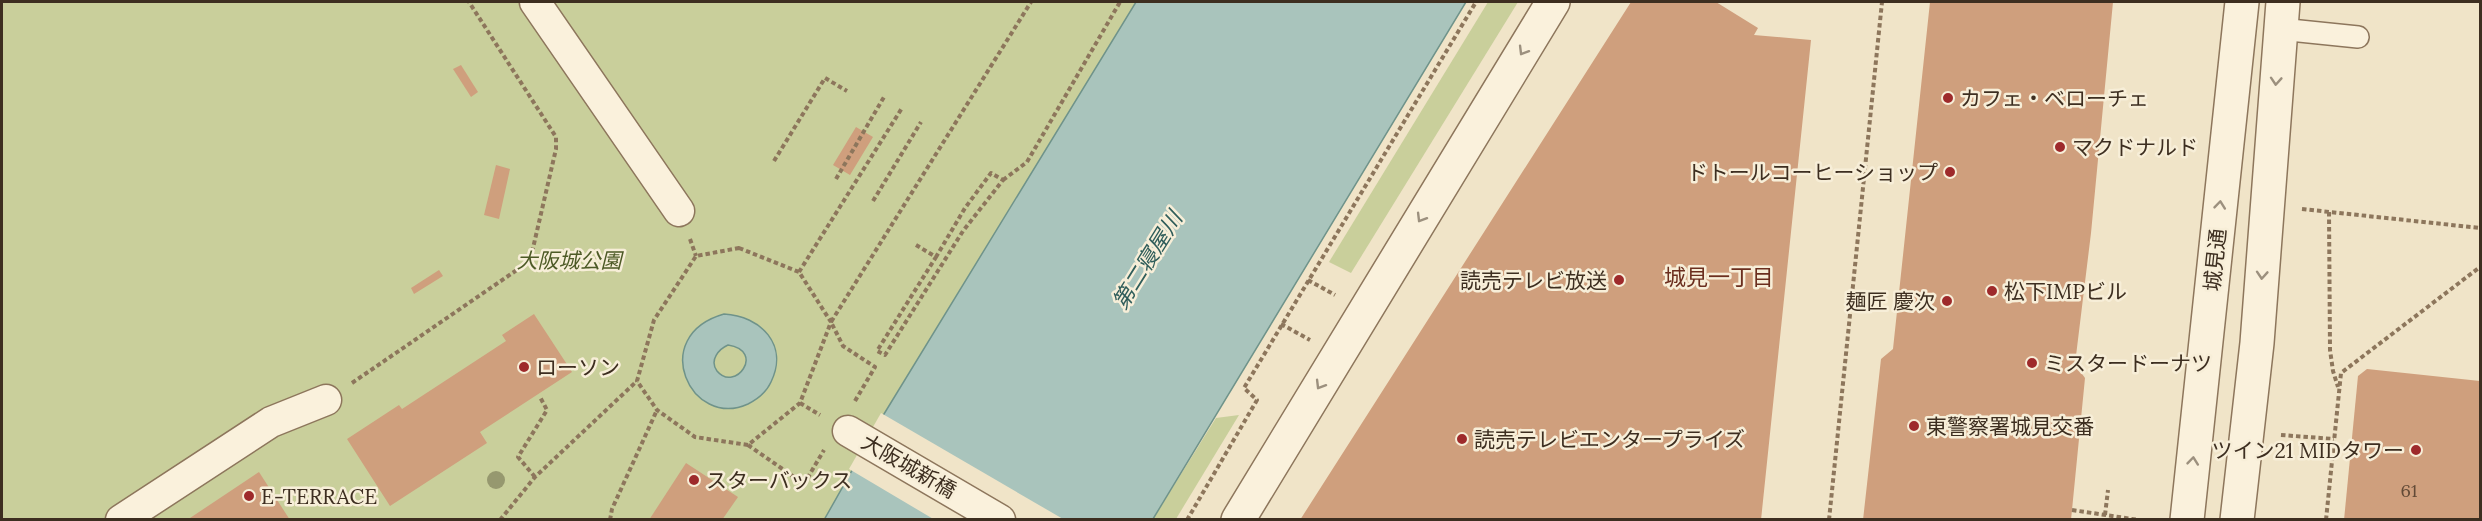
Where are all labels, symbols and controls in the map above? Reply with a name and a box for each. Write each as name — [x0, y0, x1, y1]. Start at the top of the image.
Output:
one-way arrow — [1518, 45, 1530, 55]
one-way arrow — [2270, 76, 2283, 85]
place label: カフェ・ベローチェ — [1960, 85, 2149, 112]
marker: カフェ・ベローチェ — [1941, 91, 1955, 105]
place label: マクドナルド — [2072, 134, 2198, 161]
marker: マクドナルド — [2053, 140, 2067, 154]
place label: ドトールコーヒーショップ — [1687, 159, 1938, 186]
marker: ドトールコーヒーショップ — [1943, 165, 1957, 179]
one-way arrow — [2214, 200, 2226, 209]
water label: 第二寝屋川 — [1106, 204, 1189, 314]
one-way arrow — [1417, 212, 1429, 222]
street label: 城見通 — [2198, 227, 2232, 293]
park label: 大阪城公園 — [517, 247, 624, 274]
district label: 城見一丁目 — [1664, 263, 1774, 291]
place label: 読売テレビ放送 — [1460, 267, 1607, 294]
one-way arrow — [2256, 271, 2269, 280]
marker: 読売テレビ放送 — [1612, 273, 1626, 287]
place label: 松下IMPビル — [2004, 278, 2127, 305]
marker: 松下IMPビル — [1985, 284, 1999, 298]
place label: 麺匠 慶次 — [1845, 288, 1935, 315]
marker: 麺匠 慶次 — [1940, 294, 1954, 308]
place label: ミスタードーナツ — [2044, 350, 2212, 377]
place label: ローソン — [536, 354, 620, 381]
marker: ミスタードーナツ — [2025, 356, 2039, 370]
marker: ローソン — [517, 360, 531, 374]
one-way arrow — [1315, 379, 1327, 389]
place label: 東警察署城見交番 — [1926, 413, 2094, 440]
marker: 東警察署城見交番 — [1907, 419, 1921, 433]
place label: 読売テレビエンタープライズ — [1474, 426, 1745, 453]
street label: 大阪城新橋 — [857, 428, 961, 504]
marker: 読売テレビエンタープライズ — [1455, 432, 1469, 446]
place label: ツイン21 MIDタワー — [2212, 437, 2404, 464]
marker: ツイン21 MIDタワー — [2409, 443, 2423, 457]
one-way arrow — [2186, 457, 2199, 466]
place label: スターバックス — [706, 467, 852, 494]
marker: スターバックス — [687, 473, 701, 487]
house number: 61 — [2401, 479, 2417, 502]
place label: E-TERRACE — [261, 483, 377, 510]
marker: E-TERRACE — [242, 489, 256, 503]

